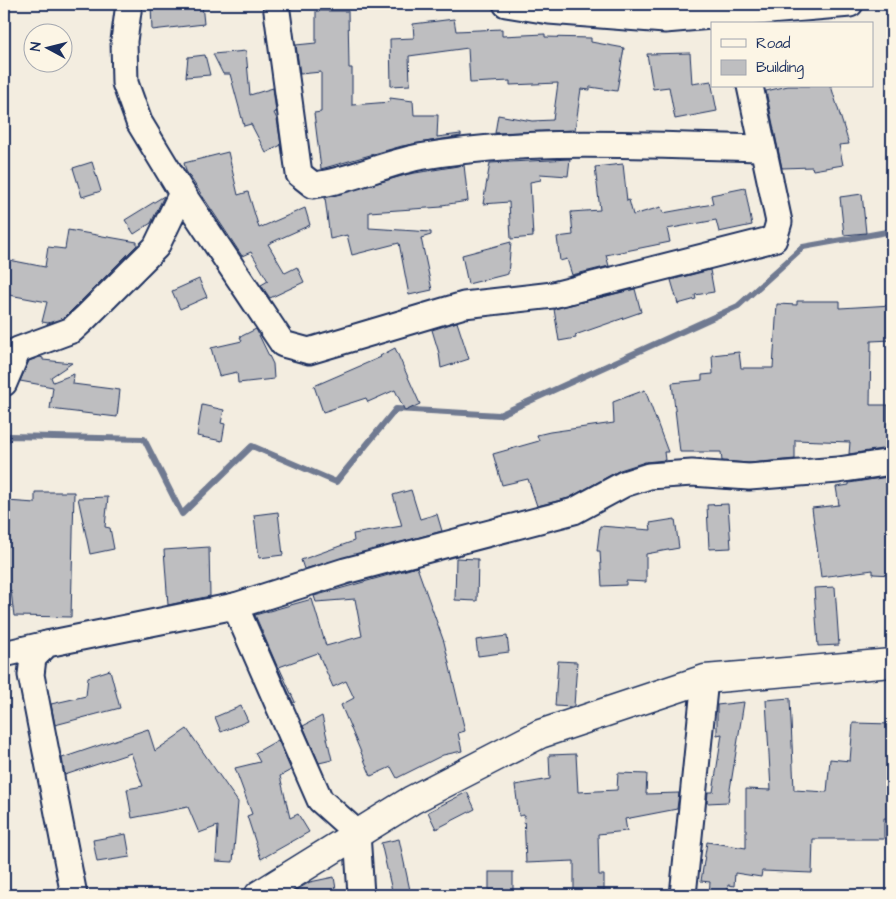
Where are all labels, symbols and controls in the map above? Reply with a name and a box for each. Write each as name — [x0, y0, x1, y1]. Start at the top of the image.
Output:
north arrow — [22, 22, 72, 72]
legend — [711, 22, 874, 88]
text: Road — [756, 33, 791, 54]
text: N — [26, 41, 47, 52]
text: Building — [756, 57, 804, 79]

